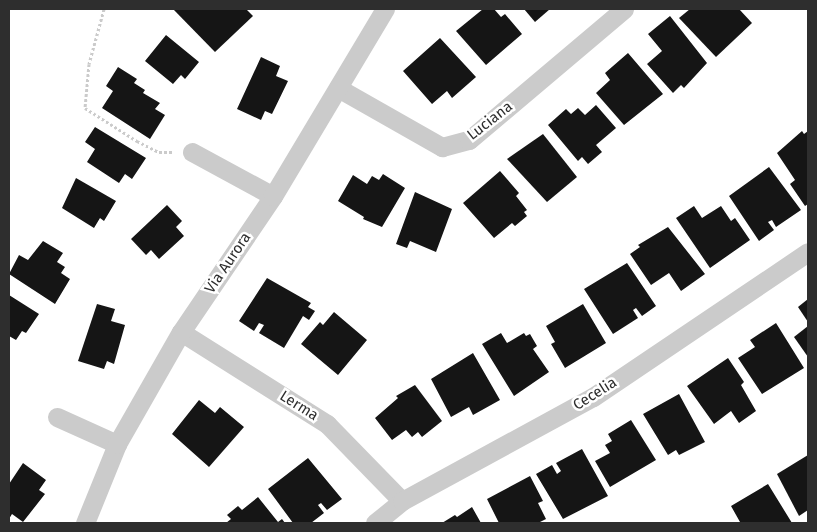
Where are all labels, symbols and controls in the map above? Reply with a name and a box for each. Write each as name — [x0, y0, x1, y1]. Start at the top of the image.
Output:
street label: Luciana — [464, 98, 516, 144]
street label: Via Aurora — [201, 229, 255, 297]
street label: Cecelia — [570, 374, 620, 414]
street label: Lerma — [276, 387, 322, 425]

